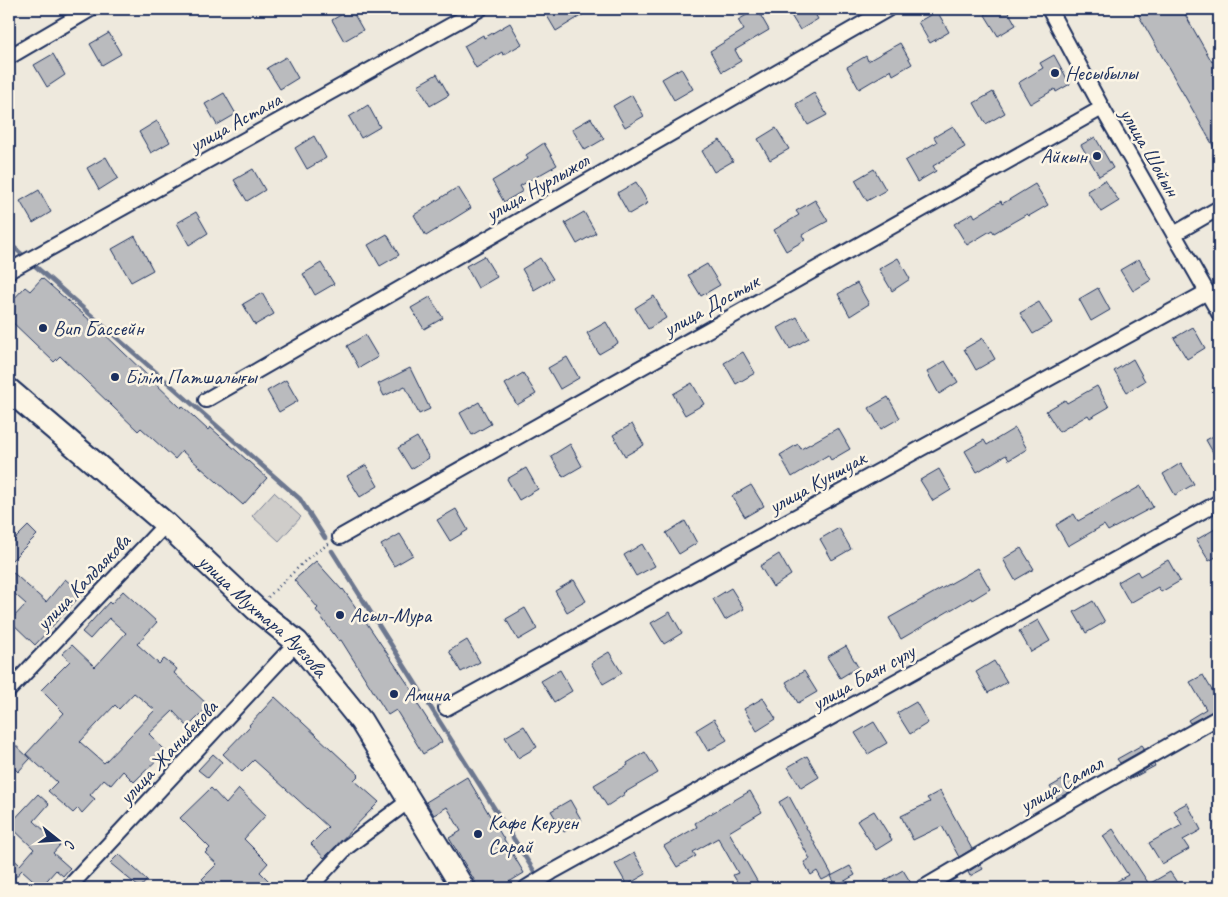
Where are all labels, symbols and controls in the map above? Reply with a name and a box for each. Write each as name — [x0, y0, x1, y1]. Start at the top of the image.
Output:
place label: Несыбылы — [1065, 60, 1140, 86]
marker: Несыбылы — [1049, 67, 1061, 79]
street label: улица Астана — [183, 85, 287, 159]
street label: улица Шойын — [1113, 101, 1186, 202]
place label: Айкын — [1040, 143, 1088, 169]
street label: улица Нурлыжол — [479, 146, 595, 228]
marker: Айкын — [1091, 150, 1103, 162]
street label: улица Достык — [657, 267, 765, 343]
place label: Вип Бассейн — [53, 315, 145, 341]
marker: Вип Бассейн — [37, 322, 49, 334]
place label: Білім Патшалығы — [125, 364, 258, 390]
marker: Білім Патшалығы — [109, 371, 121, 383]
street label: улица Куншуак — [762, 444, 872, 520]
street label: улица Калдаякова — [29, 527, 137, 637]
street label: улица Мухтара Ауезова — [191, 547, 334, 684]
place label: Асыл-Мура — [350, 602, 433, 628]
marker: Асыл-Мура — [334, 609, 346, 621]
street label: улица Баян сулу — [805, 637, 921, 717]
place label: Амина — [404, 681, 451, 707]
marker: Амина — [388, 688, 400, 700]
street label: улица Жанибекова — [112, 693, 224, 811]
street label: улица Самал — [1013, 749, 1108, 819]
place label: Кафе Керуен Сарай — [488, 809, 579, 859]
north arrow — [32, 814, 82, 864]
marker: Кафе Керуен Сарай — [472, 828, 484, 840]
text: С — [60, 838, 79, 851]

